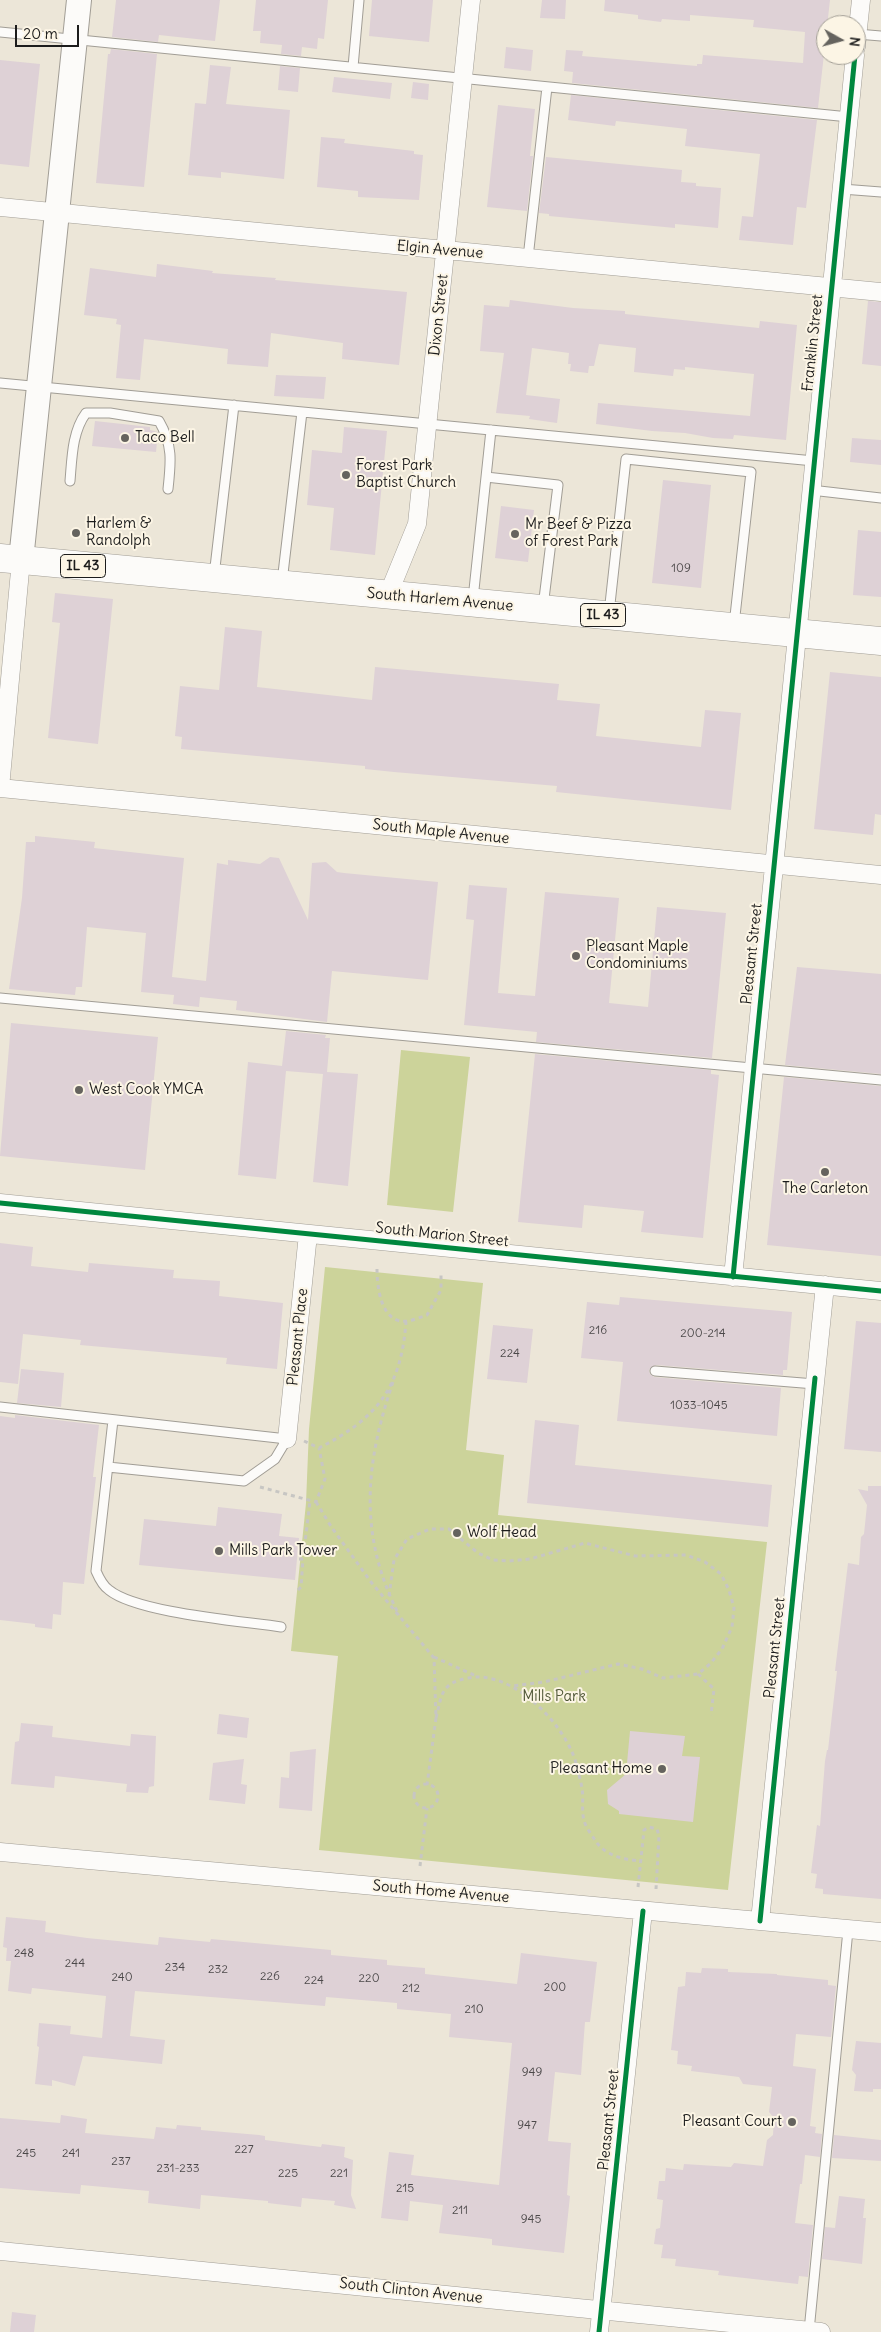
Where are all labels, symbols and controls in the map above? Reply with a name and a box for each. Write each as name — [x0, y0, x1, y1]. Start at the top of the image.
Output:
scale bar — [18, 15, 81, 47]
north arrow — [816, 15, 866, 65]
text: 20 m — [23, 24, 58, 43]
text: N — [845, 36, 864, 48]
street label: Elgin Avenue — [396, 237, 484, 263]
street label: Dixon Street — [426, 273, 452, 357]
street label: Franklin Street — [799, 293, 827, 393]
place label: Taco Bell — [135, 429, 194, 447]
marker: Taco Bell — [119, 432, 131, 444]
place label: Forest Park Baptist Church — [356, 457, 456, 492]
marker: Forest Park Baptist Church — [340, 469, 352, 481]
place label: Harlem & Randolph — [86, 515, 151, 550]
place label: Mr Beef & Pizza of Forest Park — [525, 516, 632, 551]
marker: Harlem & Randolph — [70, 527, 82, 539]
marker: Mr Beef & Pizza of Forest Park — [509, 528, 521, 540]
road number: IL 43 — [61, 554, 106, 578]
house number: 109 — [671, 562, 691, 576]
street label: South Harlem Avenue — [366, 585, 514, 615]
road number: IL 43 — [580, 604, 626, 626]
street label: South Maple Avenue — [372, 816, 510, 848]
street label: Pleasant Street — [738, 903, 766, 1005]
place label: Pleasant Maple Condominiums — [586, 938, 688, 973]
marker: Pleasant Maple Condominiums — [570, 950, 582, 962]
place label: West Cook YMCA — [89, 1081, 203, 1099]
marker: West Cook YMCA — [73, 1084, 85, 1096]
marker: The Carleton — [819, 1166, 831, 1178]
place label: The Carleton — [782, 1180, 868, 1198]
street label: South Marion Street — [375, 1219, 509, 1251]
street label: Pleasant Place — [284, 1287, 312, 1387]
house number: 216 — [589, 1324, 607, 1338]
house number: 200-214 — [680, 1327, 726, 1341]
house number: 224 — [500, 1347, 520, 1361]
house number: 1033-1045 — [670, 1399, 728, 1413]
place label: Wolf Head — [467, 1524, 536, 1542]
marker: Wolf Head — [451, 1527, 463, 1539]
place label: Mills Park Tower — [229, 1542, 337, 1560]
marker: Mills Park Tower — [213, 1545, 225, 1557]
street label: Pleasant Street — [761, 1597, 789, 1699]
park label: Mills Park — [522, 1688, 586, 1706]
place label: Pleasant Home — [550, 1760, 652, 1778]
marker: Pleasant Home — [656, 1763, 668, 1775]
street label: South Home Avenue — [372, 1877, 510, 1907]
house number: 248 — [14, 1947, 34, 1961]
house number: 244 — [65, 1957, 85, 1971]
house number: 234 — [165, 1961, 185, 1975]
house number: 232 — [208, 1963, 228, 1977]
house number: 226 — [260, 1970, 280, 1984]
house number: 240 — [111, 1971, 133, 1985]
house number: 220 — [358, 1972, 380, 1986]
house number: 224 — [304, 1974, 324, 1988]
house number: 200 — [544, 1981, 566, 1995]
house number: 212 — [402, 1982, 420, 1996]
house number: 210 — [464, 2003, 484, 2017]
house number: 949 — [522, 2066, 542, 2080]
street label: Pleasant Street — [595, 2069, 623, 2171]
place label: Pleasant Court — [682, 2113, 782, 2131]
marker: Pleasant Court — [786, 2116, 798, 2128]
house number: 947 — [517, 2119, 537, 2133]
house number: 227 — [234, 2143, 254, 2157]
house number: 245 — [16, 2147, 36, 2161]
house number: 241 — [62, 2147, 80, 2161]
house number: 237 — [111, 2155, 131, 2169]
house number: 231-233 — [156, 2162, 200, 2176]
house number: 225 — [278, 2167, 298, 2181]
house number: 221 — [330, 2167, 348, 2181]
house number: 215 — [396, 2182, 414, 2196]
house number: 211 — [452, 2204, 468, 2218]
house number: 945 — [521, 2213, 541, 2227]
street label: South Clinton Avenue — [338, 2275, 484, 2307]

